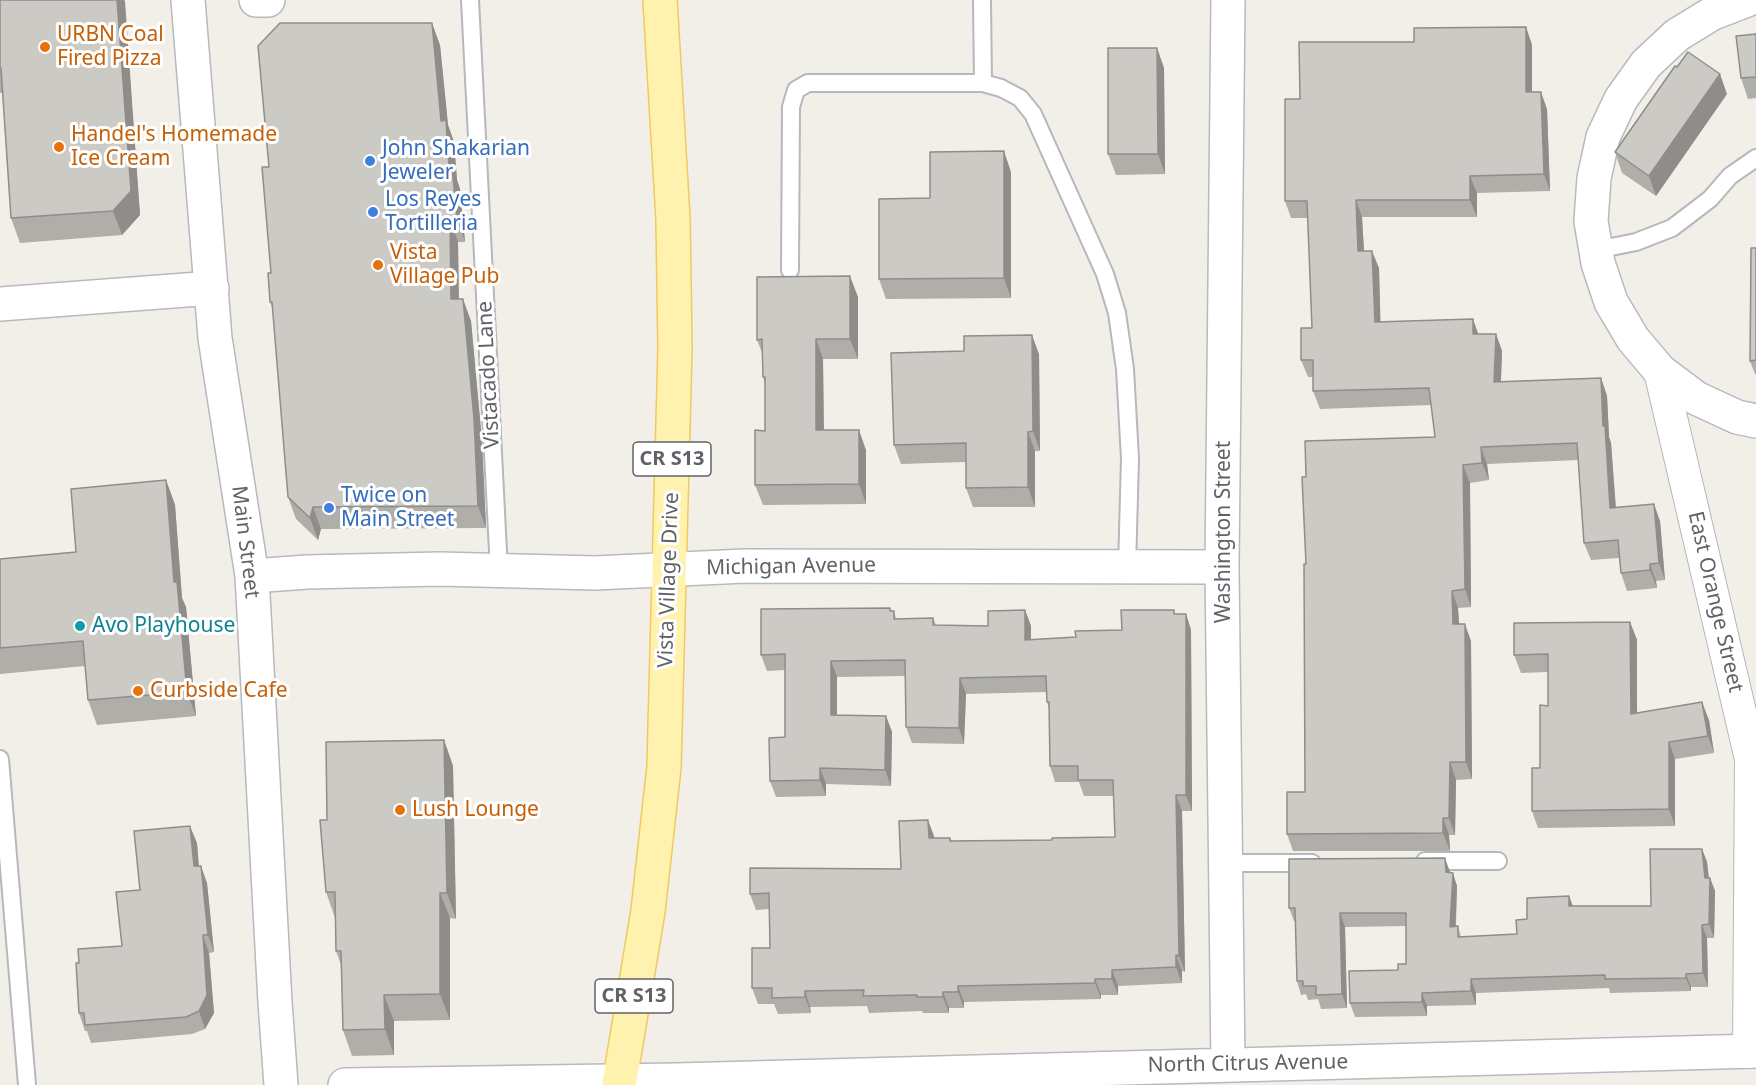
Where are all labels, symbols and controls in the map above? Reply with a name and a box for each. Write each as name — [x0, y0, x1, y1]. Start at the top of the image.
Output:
place label: URBN Coal Fired Pizza — [57, 22, 164, 72]
marker: URBN Coal Fired Pizza — [38, 40, 52, 54]
place label: Handel's Homemade Ice Cream — [71, 122, 277, 172]
place label: John Shakarian Jeweler — [382, 136, 530, 186]
marker: Handel's Homemade Ice Cream — [52, 140, 66, 154]
marker: John Shakarian Jeweler — [363, 154, 377, 168]
place label: Los Reyes Tortilleria — [385, 187, 481, 237]
marker: Los Reyes Tortilleria — [366, 205, 380, 219]
place label: Vista Village Pub — [390, 240, 499, 290]
marker: Vista Village Pub — [371, 258, 385, 272]
street label: Vistacado Lane — [473, 300, 505, 450]
street label: Washington Street — [1211, 441, 1237, 623]
road number: CR S13 — [633, 442, 711, 476]
place label: Twice on Main Street — [341, 483, 454, 533]
street label: Main Street — [226, 484, 264, 600]
street label: Vista Village Drive — [653, 492, 685, 668]
marker: Twice on Main Street — [322, 501, 336, 515]
street label: East Orange Street — [1682, 509, 1748, 695]
street label: Michigan Avenue — [706, 553, 876, 581]
place label: Avo Playhouse — [92, 613, 235, 639]
marker: Avo Playhouse — [73, 619, 87, 633]
place label: Curbside Cafe — [150, 678, 288, 704]
marker: Curbside Cafe — [131, 684, 145, 698]
place label: Lush Lounge — [412, 797, 539, 823]
marker: Lush Lounge — [393, 803, 407, 817]
road number: CR S13 — [595, 979, 673, 1013]
street label: North Citrus Avenue — [1148, 1050, 1348, 1078]

